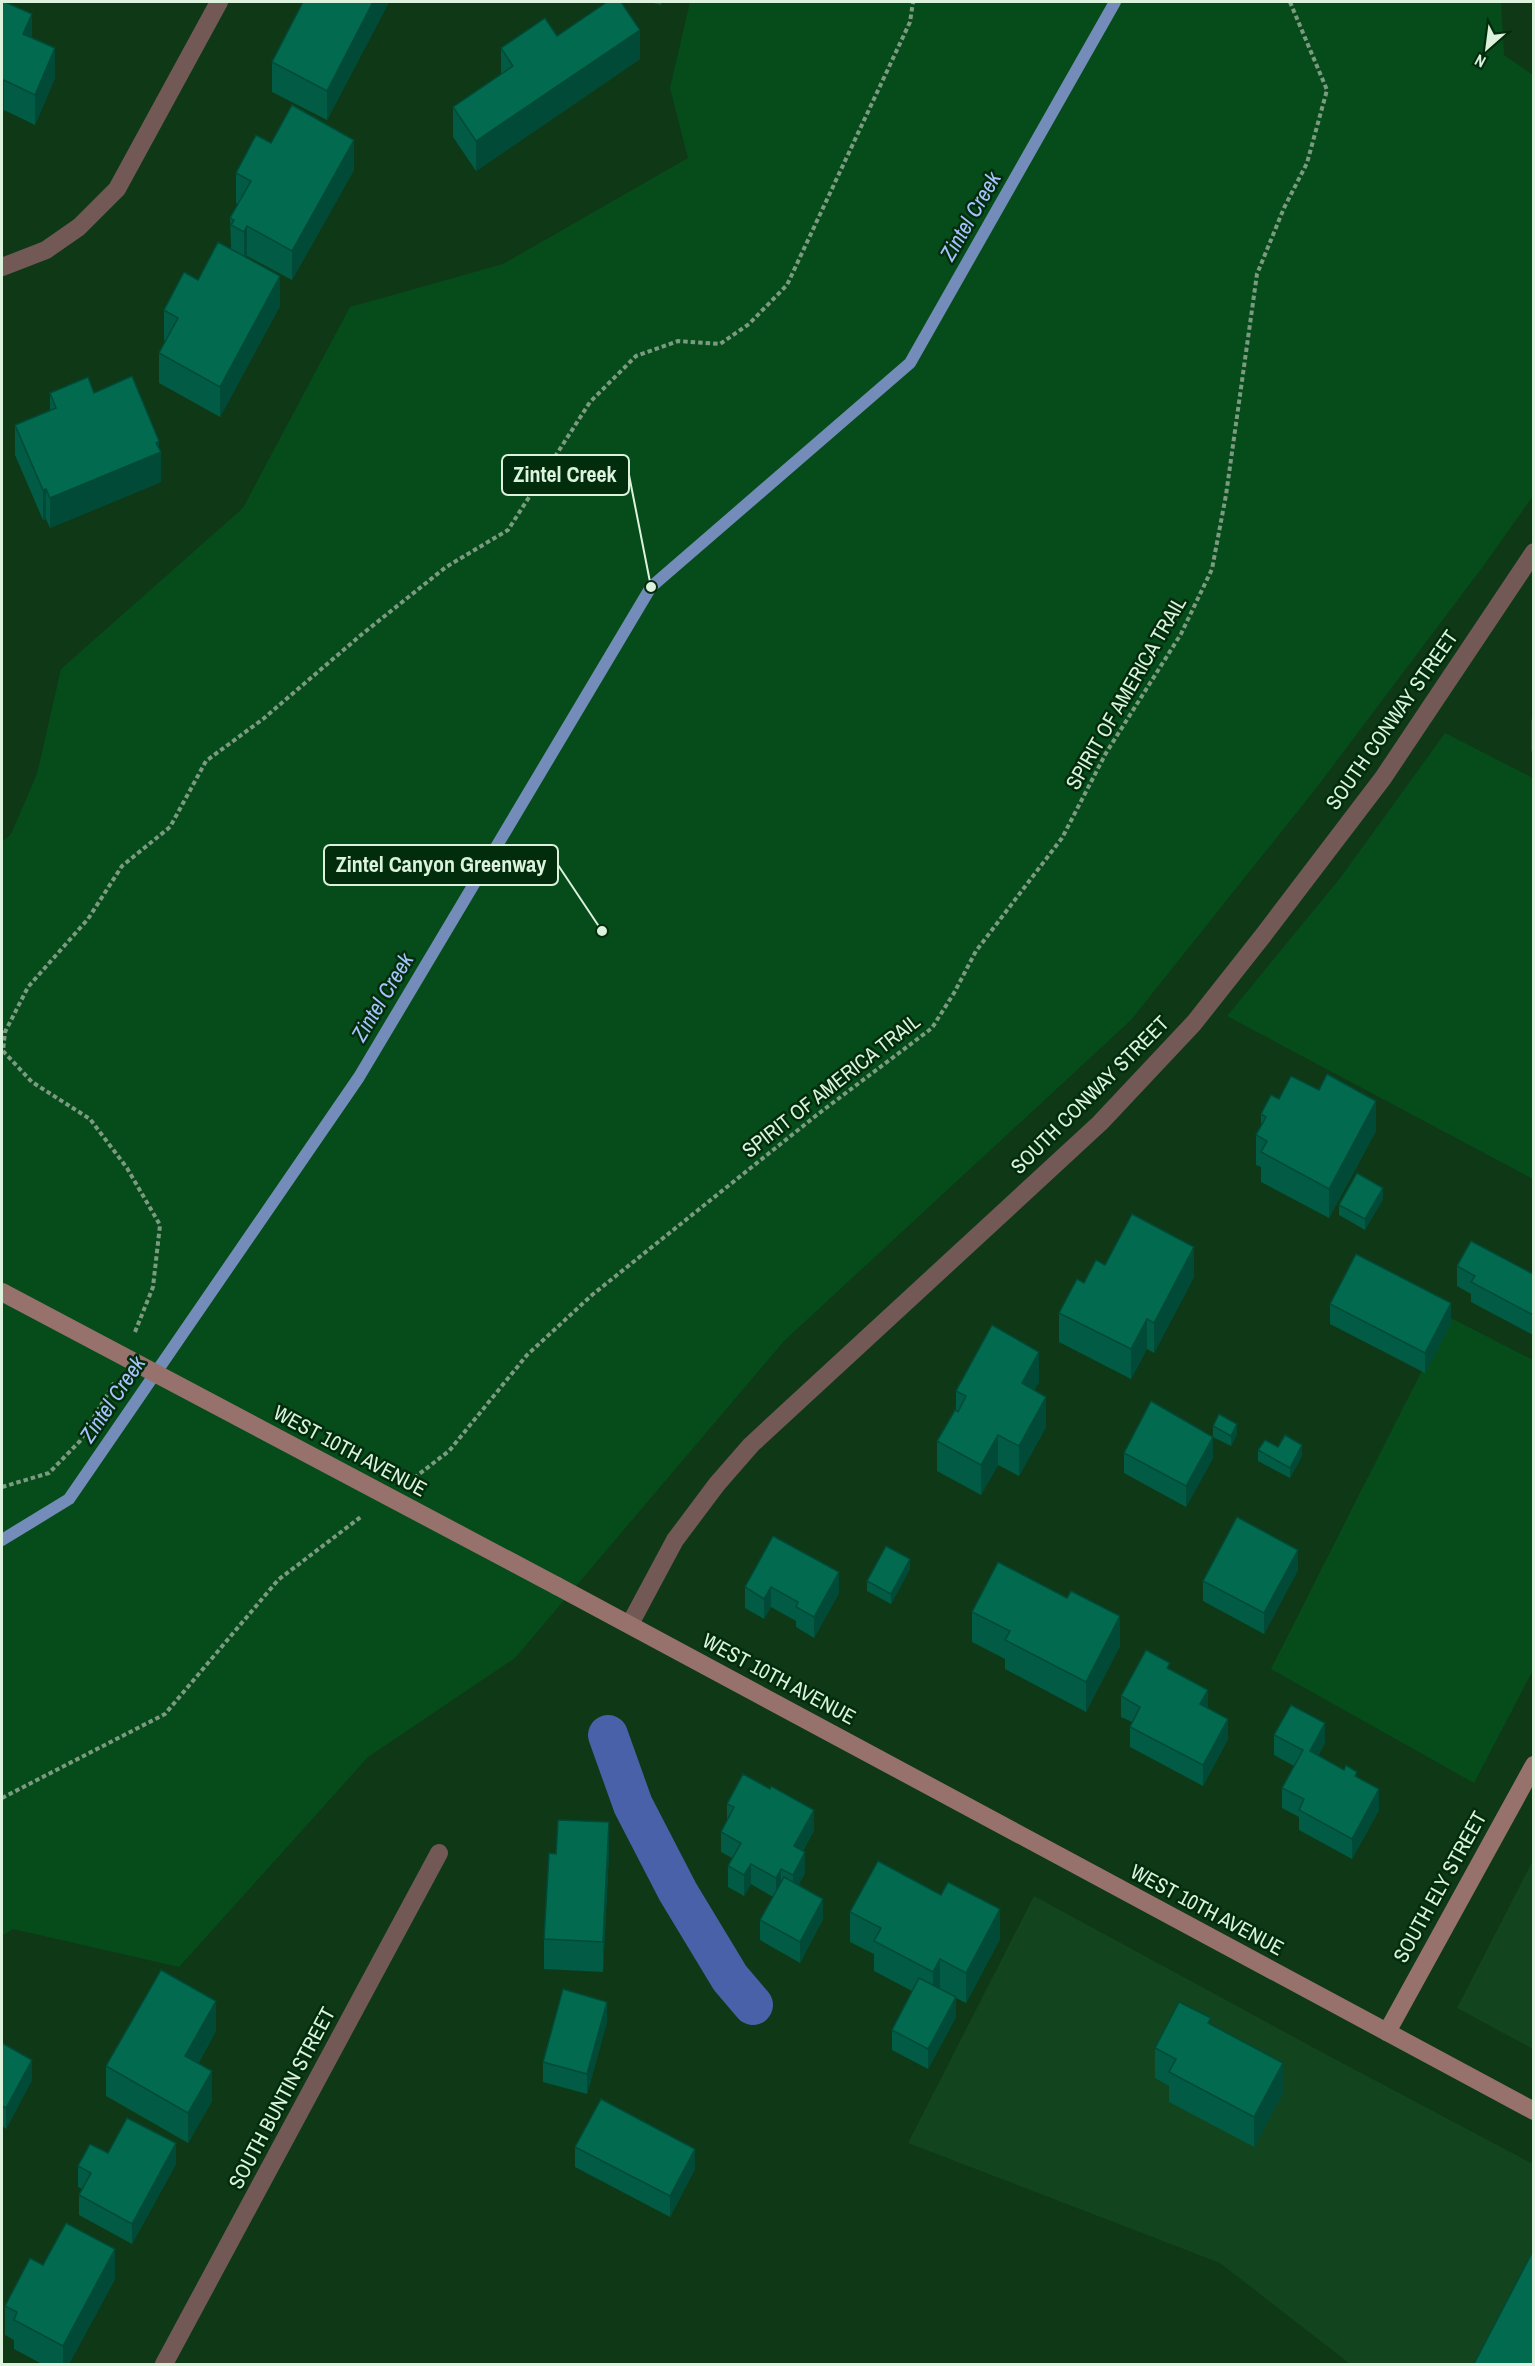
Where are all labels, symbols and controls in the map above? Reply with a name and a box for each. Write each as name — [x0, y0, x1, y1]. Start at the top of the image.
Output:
north arrow — [1457, 18, 1517, 78]
text: N — [1471, 49, 1489, 73]
water label: Zintel Creek — [932, 165, 1008, 267]
callout: Zintel Creek — [502, 455, 629, 495]
text: Zintel Creek — [513, 459, 618, 489]
street label: SPIRIT OF AMERICA TRAIL — [1058, 590, 1193, 795]
street label: SOUTH CONWAY STREET — [1319, 624, 1465, 815]
callout: Zintel Canyon Greenway — [324, 845, 558, 885]
text: Zintel Canyon Greenway — [336, 849, 546, 879]
water label: Zintel Creek — [343, 946, 421, 1048]
street label: SPIRIT OF AMERICA TRAIL — [736, 1007, 926, 1164]
street label: SOUTH CONWAY STREET — [1004, 1009, 1176, 1180]
water label: Zintel Creek — [72, 1349, 152, 1449]
street label: WEST 10TH AVENUE — [268, 1398, 432, 1503]
street label: WEST 10TH AVENUE — [697, 1626, 861, 1731]
street label: SOUTH ELY STREET — [1386, 1806, 1493, 1968]
street label: WEST 10TH AVENUE — [1125, 1857, 1289, 1962]
street label: SOUTH BUNTIN STREET — [221, 2001, 342, 2194]

